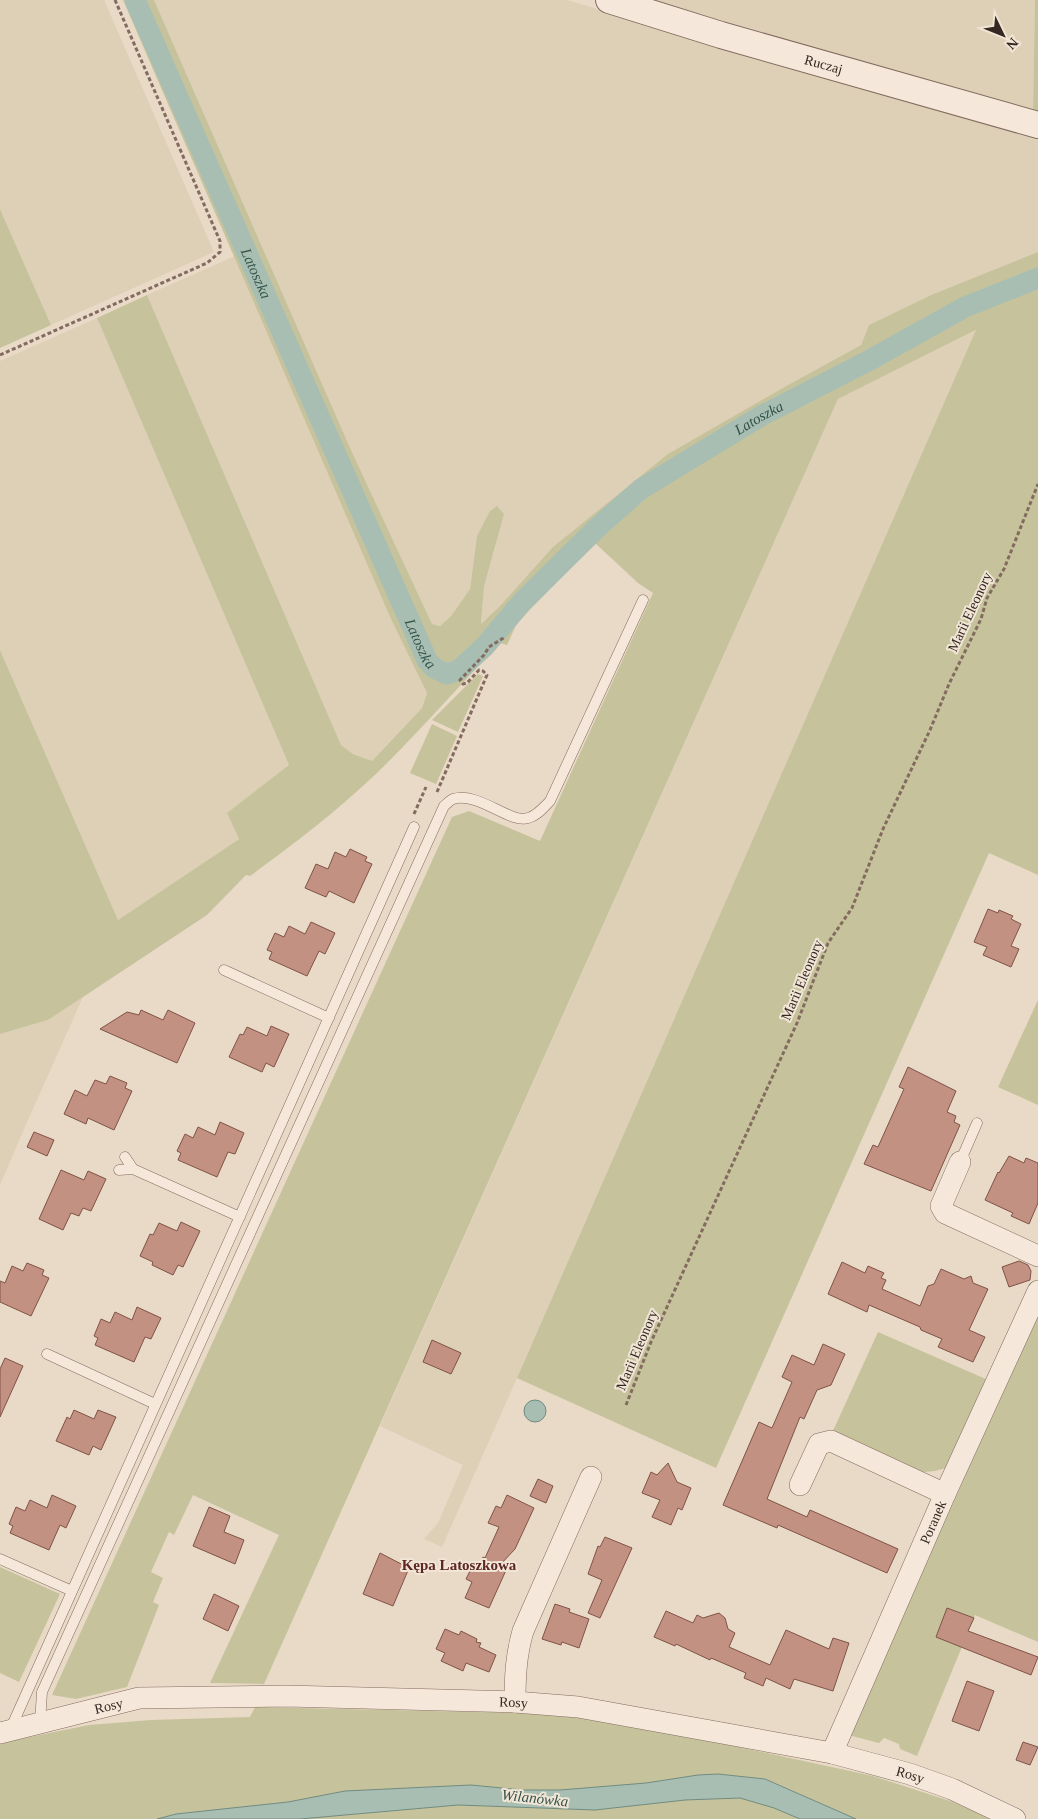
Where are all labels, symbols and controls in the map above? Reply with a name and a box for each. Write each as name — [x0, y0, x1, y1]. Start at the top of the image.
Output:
north arrow — [978, 10, 1028, 60]
text: N — [1003, 35, 1021, 52]
street label: Ruczaj — [803, 52, 844, 77]
water label: Latoszka — [237, 245, 274, 301]
water label: Latoszka — [731, 398, 786, 439]
street label: Marii Eleonory — [945, 570, 995, 654]
water label: Latoszka — [401, 615, 439, 672]
street label: Marii Eleonory — [778, 938, 826, 1022]
street label: Marii Eleonory — [613, 1308, 661, 1392]
street label: Poranek — [917, 1498, 949, 1546]
district label: Kępa Latoszkowa — [402, 1557, 517, 1573]
street label: Rosy — [499, 1694, 529, 1711]
street label: Rosy — [93, 1695, 124, 1716]
street label: Rosy — [895, 1763, 927, 1786]
water label: Wilanówka — [501, 1787, 569, 1809]

